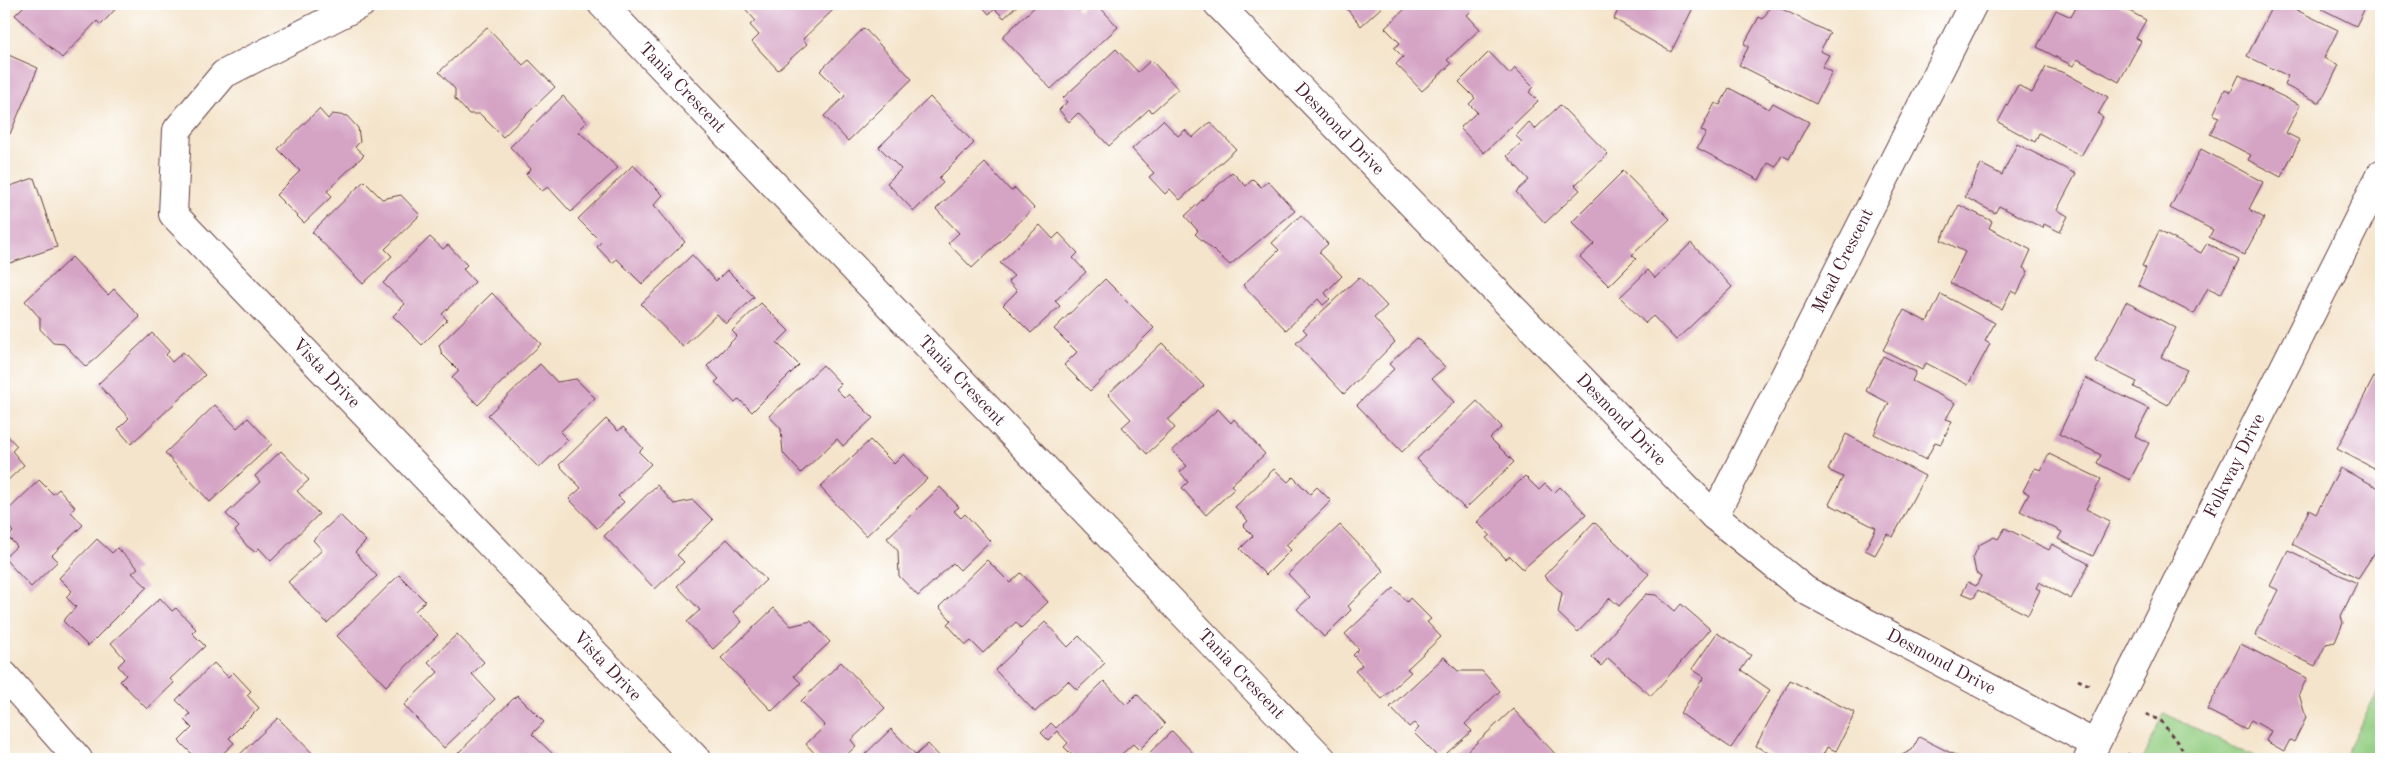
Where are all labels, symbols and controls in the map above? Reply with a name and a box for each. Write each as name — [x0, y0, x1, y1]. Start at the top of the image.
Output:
street label: Tania Crescent — [635, 39, 729, 137]
street label: Desmond Drive — [1291, 79, 1388, 179]
street label: Mead Crescent — [1809, 206, 1877, 316]
street label: Tania Crescent — [915, 332, 1008, 430]
street label: Vista Drive — [289, 335, 363, 412]
street label: Desmond Drive — [1572, 370, 1669, 470]
street label: Folkway Drive — [2201, 411, 2268, 521]
street label: Tania Crescent — [1194, 626, 1288, 723]
street label: Desmond Drive — [1883, 626, 1998, 698]
street label: Vista Drive — [570, 628, 645, 705]

